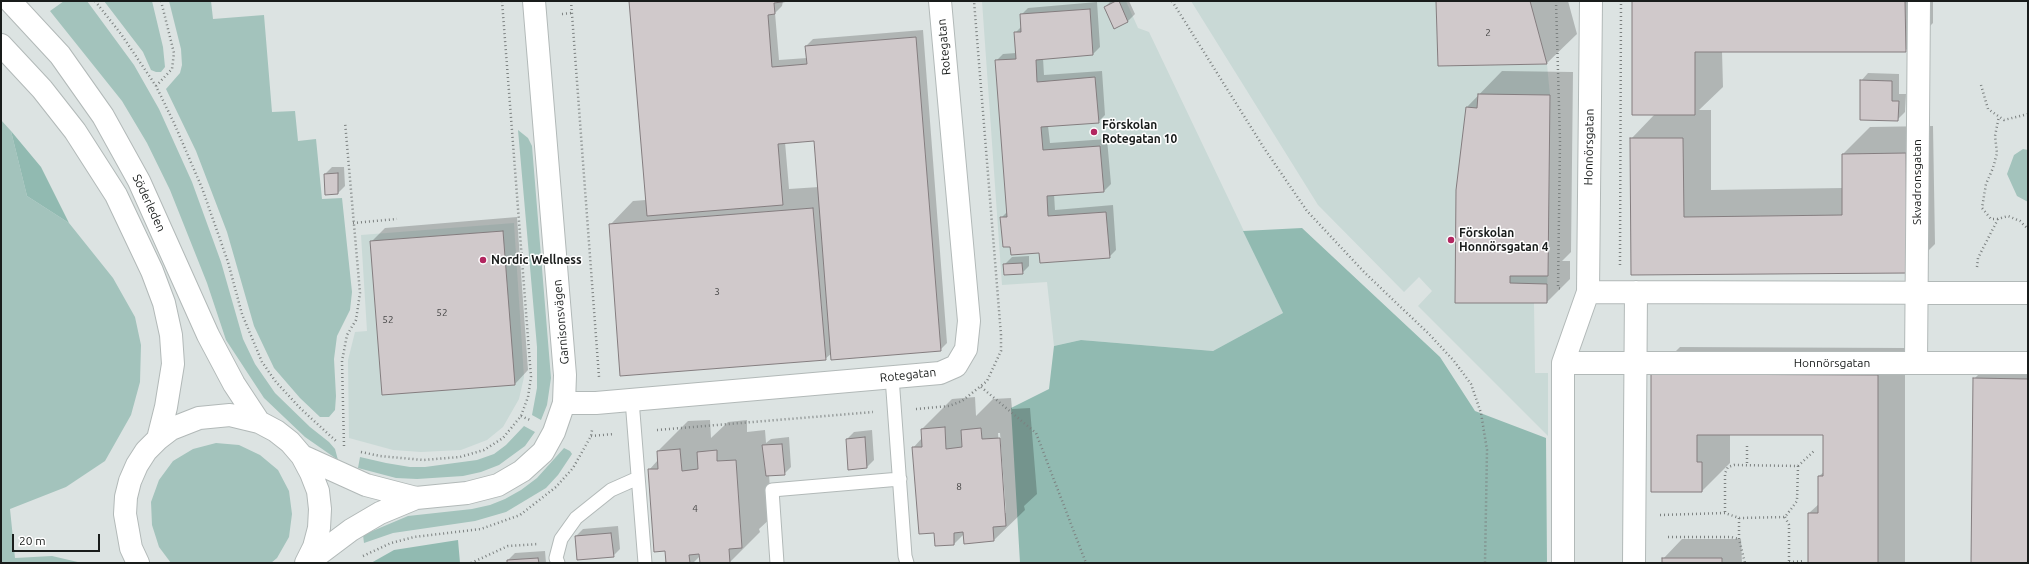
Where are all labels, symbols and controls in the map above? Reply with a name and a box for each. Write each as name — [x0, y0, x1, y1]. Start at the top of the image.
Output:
street label: Rotegatan — [934, 18, 954, 76]
house number: 2 — [1485, 27, 1491, 39]
street label: Honnörsgatan — [1581, 109, 1597, 185]
place label: Förskolan Rotegatan 10 — [1102, 118, 1177, 146]
marker: Förskolan Rotegatan 10 — [1089, 127, 1099, 137]
street label: Skvadronsgatan — [1910, 139, 1924, 225]
street label: Söderleden — [129, 172, 169, 234]
place label: Förskolan Honnörsgatan 4 — [1459, 226, 1549, 254]
marker: Förskolan Honnörsgatan 4 — [1446, 235, 1456, 245]
place label: Nordic Wellness — [491, 253, 582, 267]
marker: Nordic Wellness — [478, 255, 488, 265]
street label: Garnisonsvägen — [550, 279, 572, 365]
house number: 3 — [714, 286, 720, 298]
house number: 52 — [436, 307, 448, 319]
house number: 52 — [382, 314, 394, 326]
street label: Honnörsgatan — [1794, 356, 1870, 370]
street label: Rotegatan — [879, 365, 937, 385]
house number: 8 — [956, 481, 962, 493]
house number: 4 — [692, 503, 698, 515]
scale bar — [14, 526, 102, 552]
text: 20 m — [19, 534, 46, 547]

